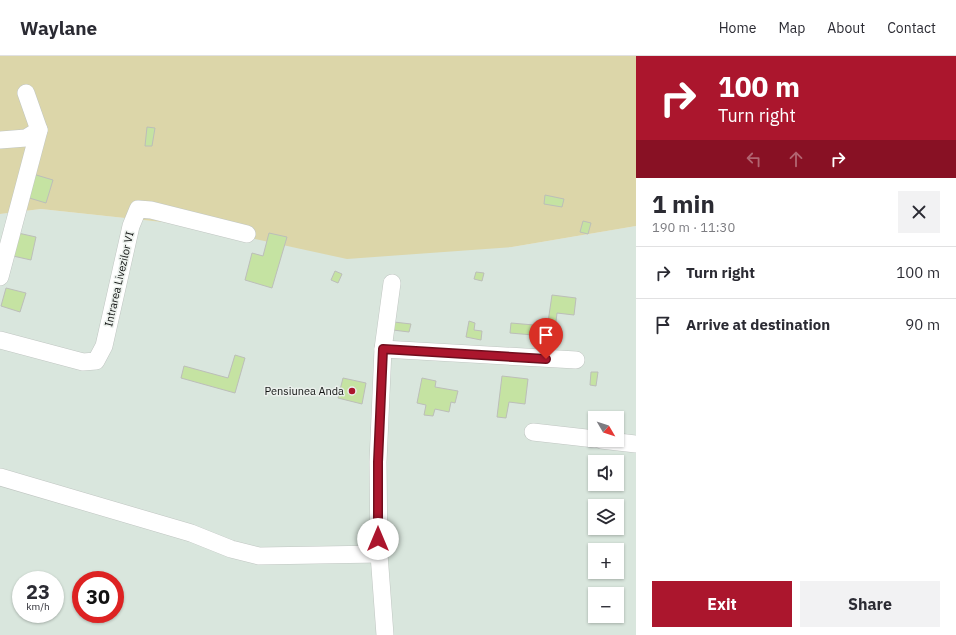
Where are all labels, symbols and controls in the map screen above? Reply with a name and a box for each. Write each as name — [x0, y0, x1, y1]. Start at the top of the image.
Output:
text: Waylane — [20, 16, 97, 40]
text: Home — [719, 19, 756, 37]
text: Map — [778, 19, 805, 37]
text: About — [827, 19, 865, 37]
text: Contact — [887, 19, 936, 37]
text: 100 m — [718, 68, 800, 105]
icon: right — [652, 72, 704, 124]
text: Turn right — [718, 104, 796, 127]
icon: left — [743, 148, 765, 170]
icon: ahead — [785, 148, 807, 170]
icon: right — [827, 148, 849, 170]
text: 1 min — [652, 188, 715, 220]
button: close — [898, 191, 940, 233]
text: 190 m · 11:30 — [652, 219, 735, 236]
street label: Intrarea Livezilor VI — [101, 230, 137, 328]
icon: right — [652, 262, 674, 284]
text: Turn right — [686, 263, 755, 282]
text: 100 m — [896, 263, 940, 282]
icon: arrive — [652, 314, 674, 336]
text: Arrive at destination — [686, 315, 830, 334]
text: 90 m — [905, 315, 940, 334]
pin — [529, 318, 563, 359]
icon: arrive — [535, 324, 557, 346]
place label: Pensiunea Anda — [265, 384, 344, 398]
marker: Pensiunea Anda — [347, 386, 357, 396]
north arrow — [588, 411, 624, 447]
map controls — [588, 411, 624, 623]
button: sound — [588, 455, 624, 491]
button: layers — [588, 499, 624, 535]
position arrow — [357, 518, 399, 560]
button: + — [588, 543, 624, 579]
speed limit sign: 30 — [72, 571, 124, 623]
text: 23 — [26, 578, 50, 605]
button: Exit — [652, 581, 792, 627]
button: Share — [800, 581, 940, 627]
button: − — [588, 587, 624, 623]
text: km/h — [26, 600, 50, 613]

